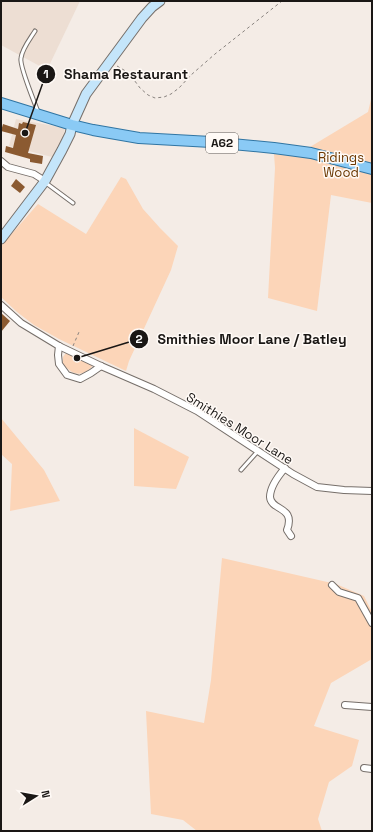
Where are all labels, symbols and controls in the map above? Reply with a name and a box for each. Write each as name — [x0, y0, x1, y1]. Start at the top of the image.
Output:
callout: Shama Restaurant — [36, 61, 196, 87]
text: Shama Restaurant — [64, 65, 188, 83]
text: 1 — [43, 66, 49, 82]
road number: A62 — [206, 133, 238, 153]
park label: Ridings Wood — [318, 149, 364, 181]
callout: Smithies Moor Lane / Batley — [129, 326, 354, 352]
text: Smithies Moor Lane / Batley — [157, 330, 347, 348]
text: 2 — [135, 331, 143, 347]
street label: Smithies Moor Lane — [183, 389, 296, 468]
north arrow — [16, 776, 56, 816]
text: N — [38, 789, 53, 799]

